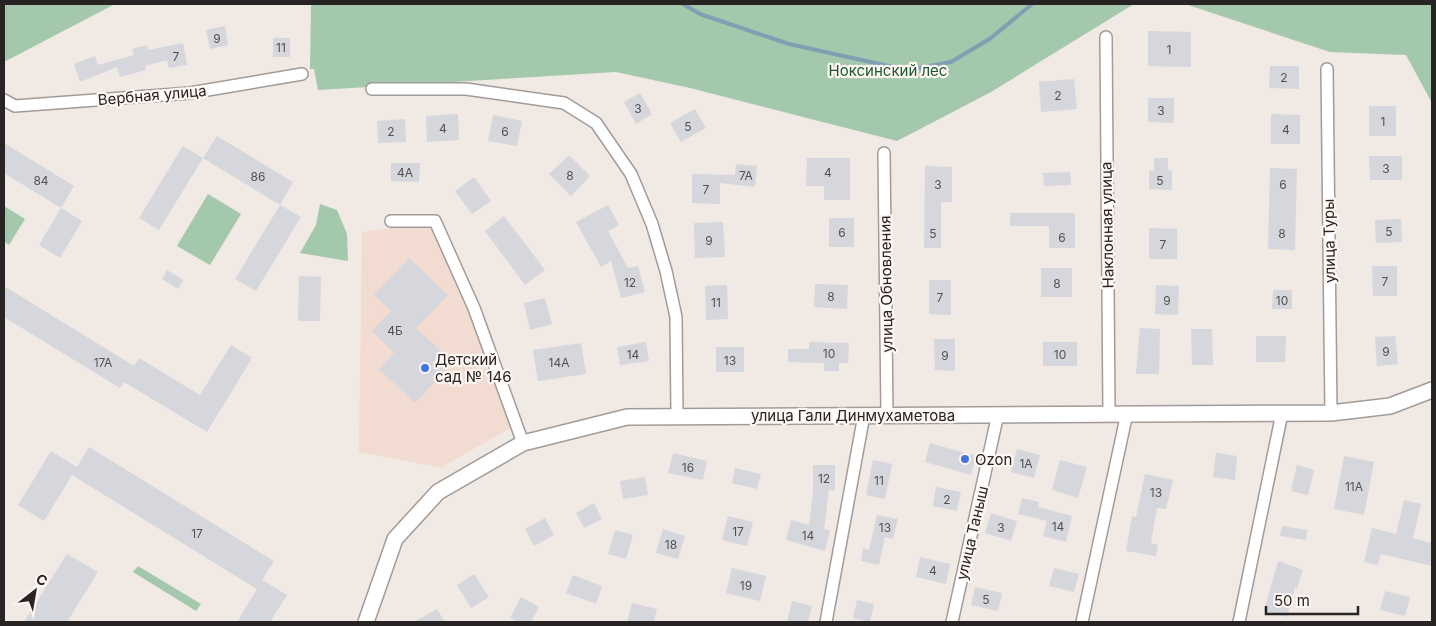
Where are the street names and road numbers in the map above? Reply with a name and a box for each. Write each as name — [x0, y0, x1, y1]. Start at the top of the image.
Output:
street label: Вербная улица — [97, 81, 207, 109]
street label: Наклонная улица — [1096, 162, 1118, 288]
street label: улица Туры — [1319, 199, 1339, 283]
street label: улица Обновления — [875, 215, 897, 353]
street label: улица Гали Динмухаметова — [751, 406, 955, 425]
street label: улица Таныш — [952, 484, 992, 582]

